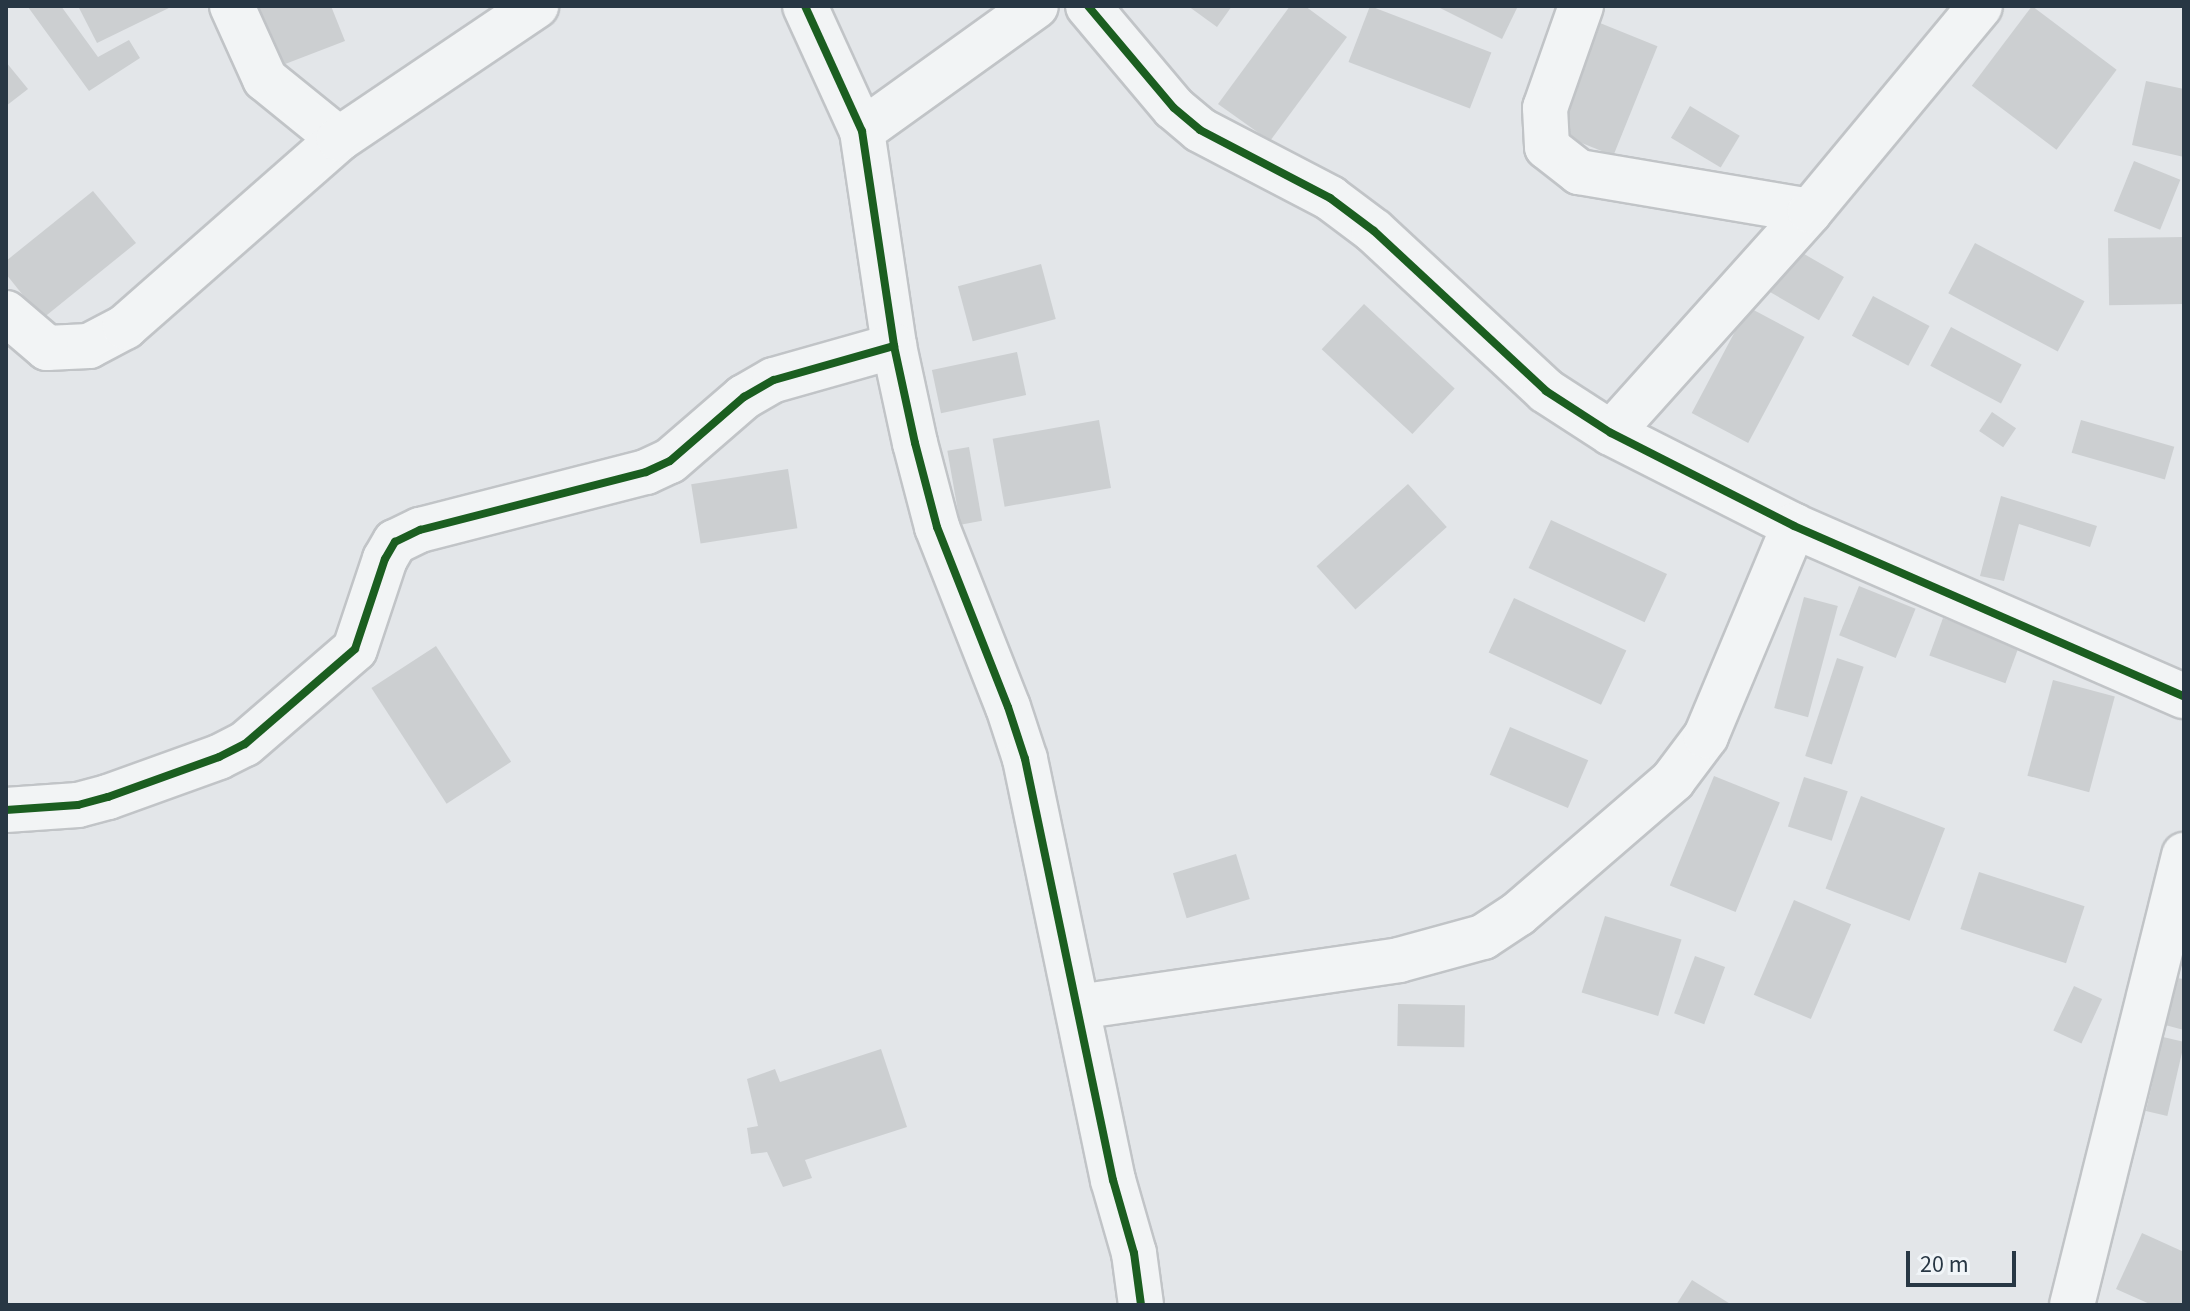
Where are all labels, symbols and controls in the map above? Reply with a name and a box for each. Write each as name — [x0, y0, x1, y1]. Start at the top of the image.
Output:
scale bar — [1910, 1235, 2020, 1285]
text: 20 m — [1920, 1247, 1969, 1282]

